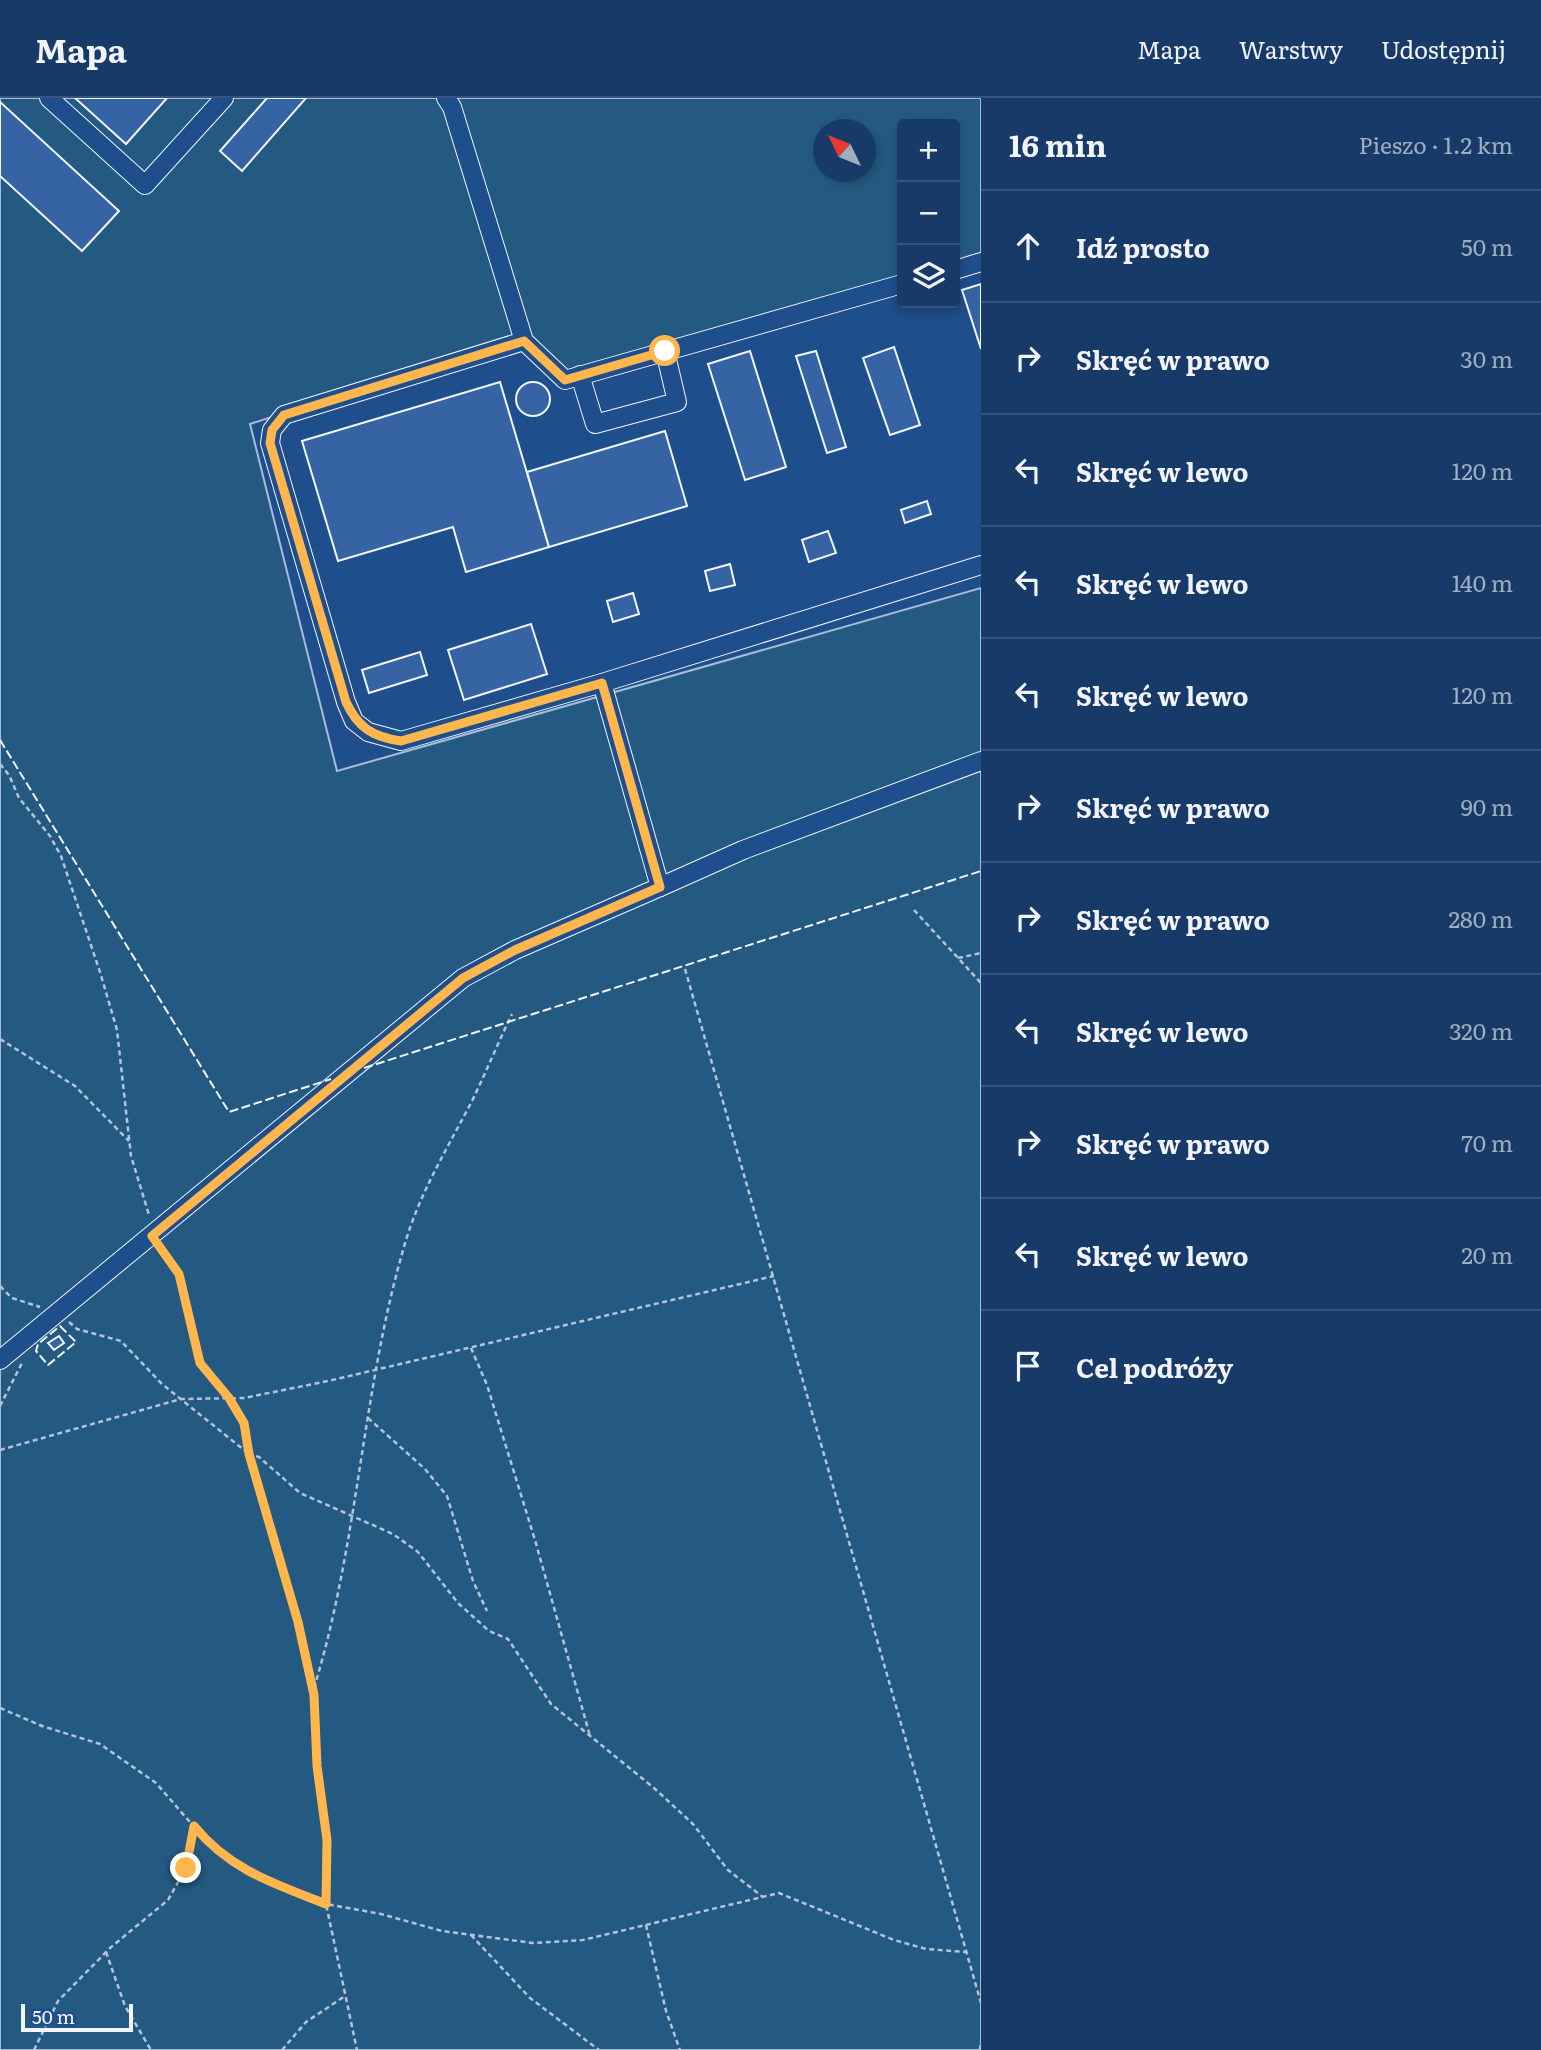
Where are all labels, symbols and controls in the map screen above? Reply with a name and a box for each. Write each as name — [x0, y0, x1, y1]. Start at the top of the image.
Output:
text: Mapa — [35, 24, 127, 73]
text: Mapa — [1137, 31, 1201, 66]
text: Warstwy — [1239, 31, 1343, 66]
text: Udostępnij — [1381, 31, 1506, 66]
north arrow — [813, 119, 876, 182]
map controls — [897, 119, 960, 308]
button: + — [897, 119, 960, 182]
text: 16 min — [1009, 122, 1107, 166]
text: Pieszo · 1.2 km — [1359, 127, 1513, 161]
button: − — [897, 182, 960, 245]
icon: ahead — [1009, 227, 1047, 265]
text: Idź prosto — [1076, 227, 1210, 266]
text: 50 m — [1461, 229, 1513, 263]
button: layers — [897, 245, 960, 308]
route start — [649, 335, 680, 366]
icon: right — [1009, 339, 1047, 377]
text: Skręć w prawo — [1076, 339, 1270, 378]
text: 30 m — [1460, 341, 1513, 375]
icon: left — [1009, 451, 1047, 489]
text: Skręć w lewo — [1076, 451, 1249, 490]
text: 120 m — [1452, 453, 1513, 487]
icon: left — [1009, 563, 1047, 601]
text: Skręć w lewo — [1076, 563, 1249, 602]
text: 140 m — [1452, 565, 1513, 599]
icon: left — [1009, 675, 1047, 713]
text: Skręć w lewo — [1076, 675, 1249, 714]
text: 120 m — [1452, 677, 1513, 711]
icon: right — [1009, 787, 1047, 825]
text: Skręć w prawo — [1076, 787, 1270, 826]
text: 90 m — [1461, 789, 1513, 823]
icon: right — [1009, 899, 1047, 937]
text: Skręć w prawo — [1076, 899, 1270, 938]
text: 280 m — [1448, 901, 1513, 935]
icon: left — [1009, 1011, 1047, 1049]
text: Skręć w lewo — [1076, 1011, 1249, 1050]
text: 320 m — [1449, 1013, 1513, 1047]
icon: right — [1009, 1123, 1047, 1161]
text: Skręć w prawo — [1076, 1123, 1270, 1162]
text: 70 m — [1461, 1125, 1513, 1159]
icon: left — [1009, 1235, 1047, 1273]
text: Skręć w lewo — [1076, 1235, 1249, 1274]
text: 20 m — [1461, 1237, 1513, 1271]
icon: arrive — [1009, 1347, 1047, 1385]
text: Cel podróży — [1076, 1347, 1233, 1386]
route end — [170, 1852, 201, 1883]
scale bar — [21, 2001, 133, 2033]
text: 50 m — [32, 2002, 75, 2030]

